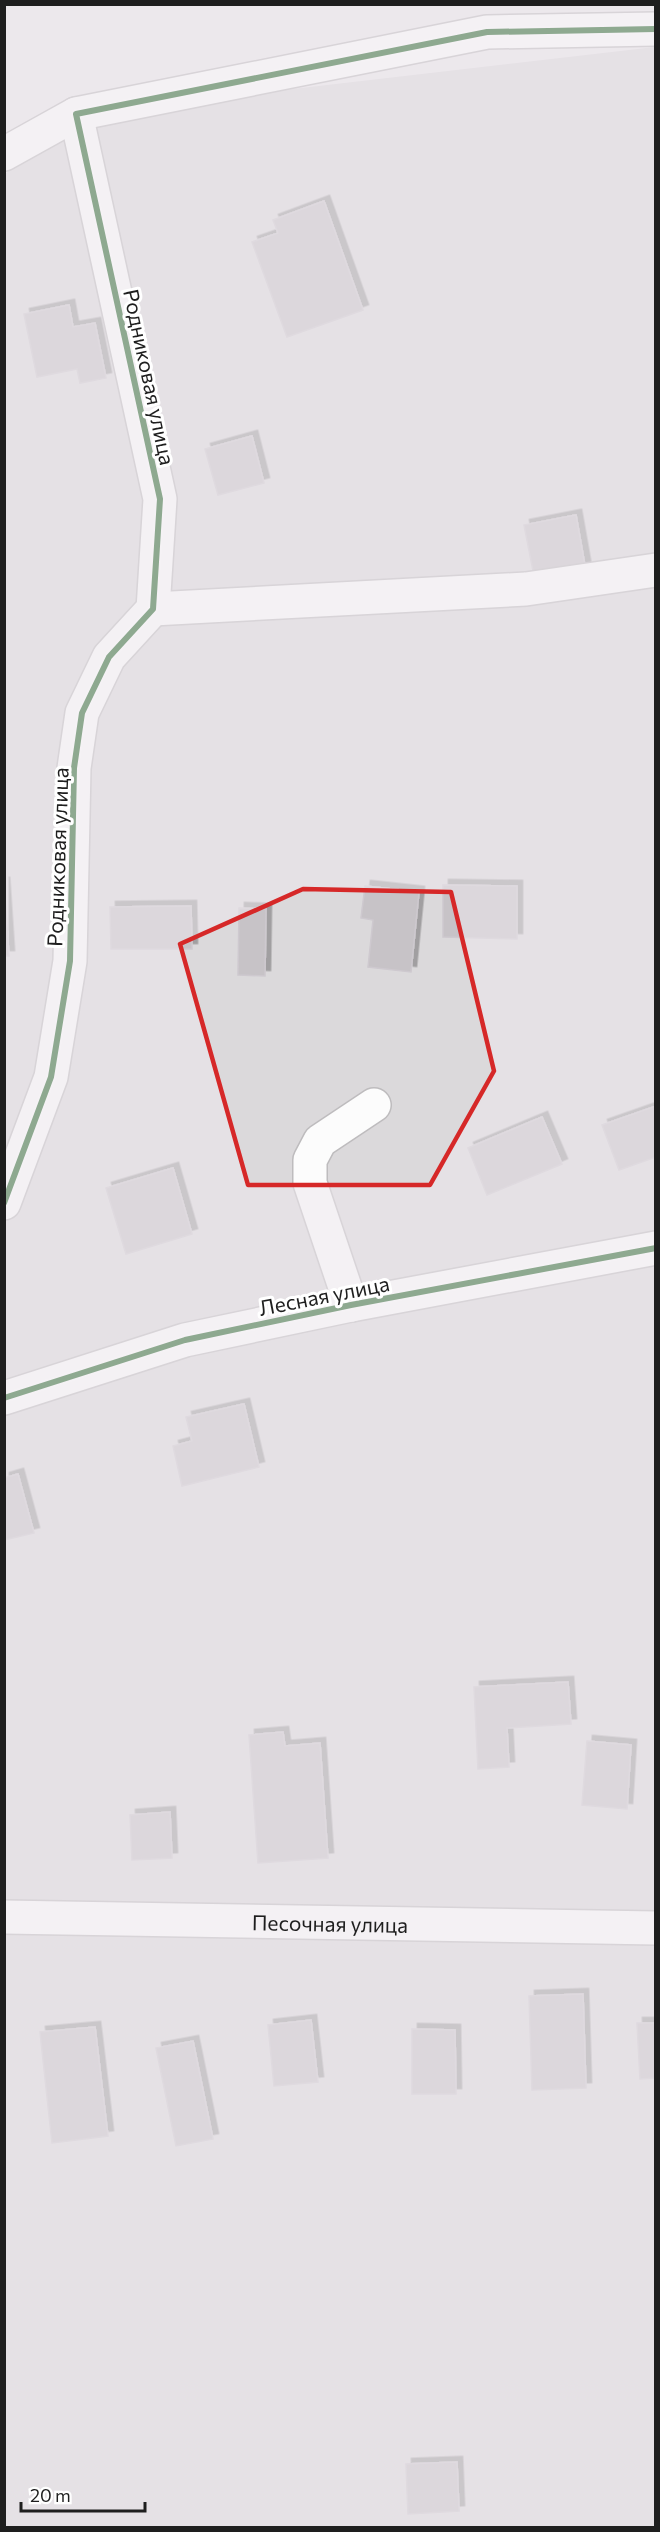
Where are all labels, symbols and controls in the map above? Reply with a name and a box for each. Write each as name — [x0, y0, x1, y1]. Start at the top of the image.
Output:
street label: Родниковая улица — [119, 287, 181, 467]
street label: Родниковая улица — [41, 767, 73, 947]
street label: Лесная улица — [257, 1270, 391, 1320]
street label: Песочная улица — [252, 1909, 408, 1936]
scale bar — [21, 2475, 146, 2513]
text: 20 m — [30, 2484, 71, 2506]

